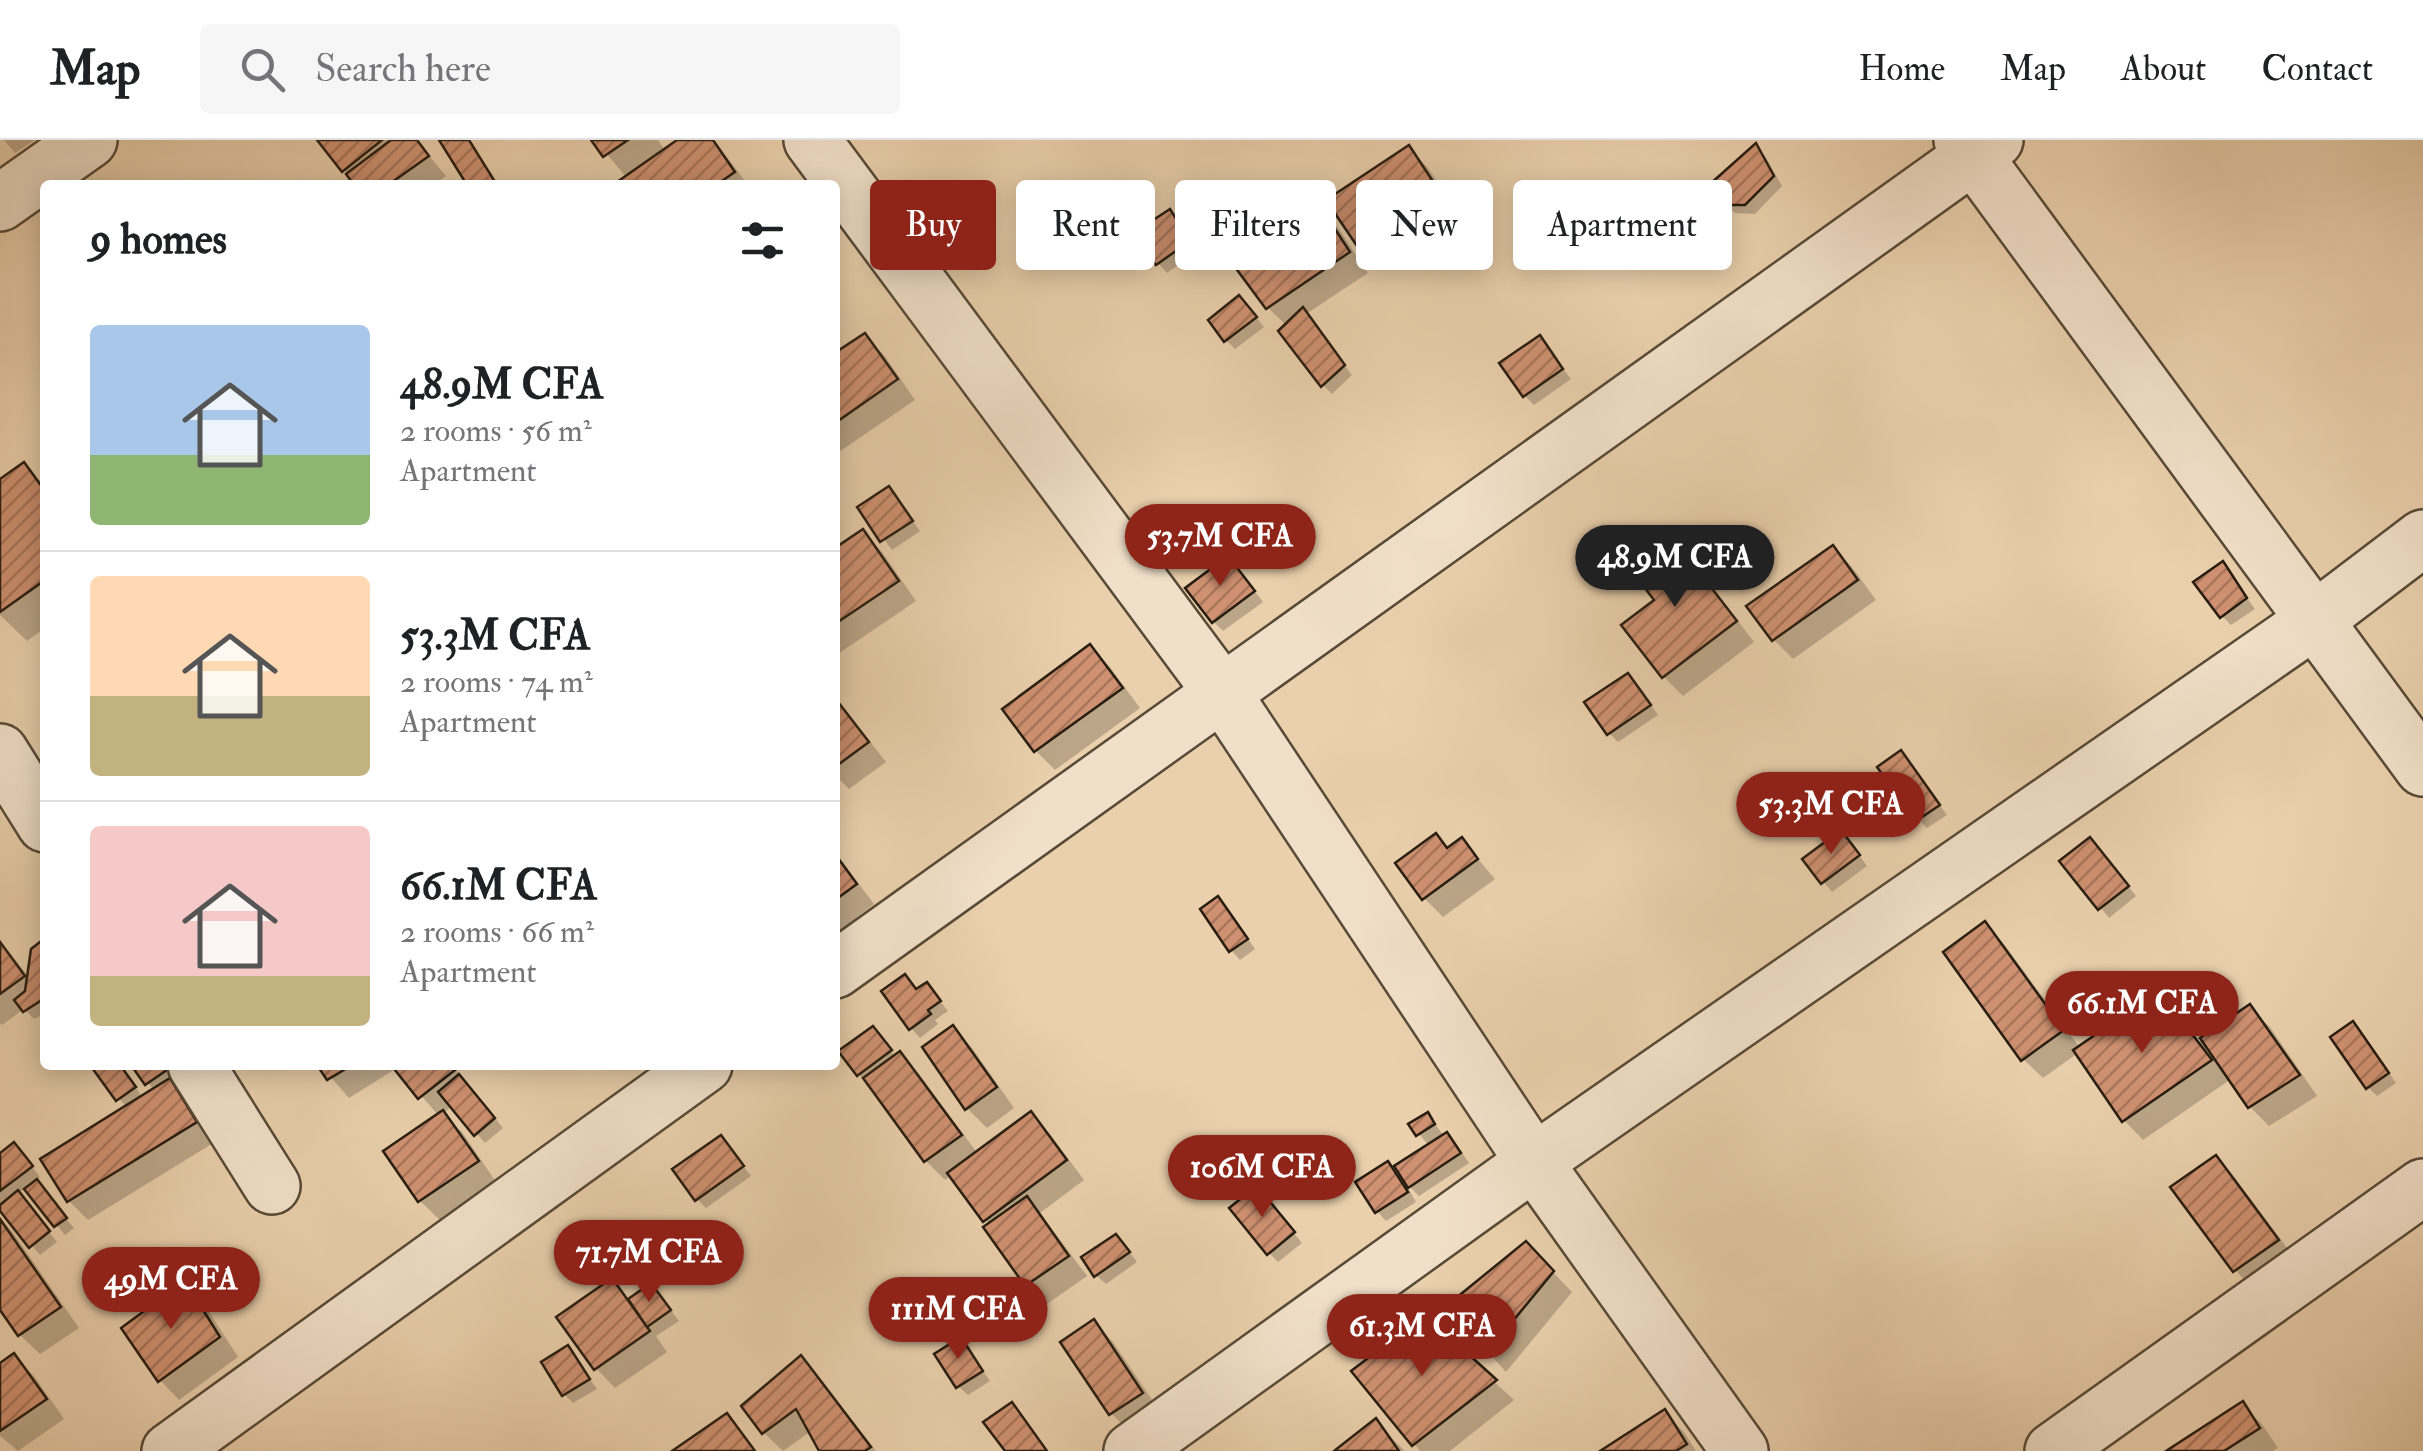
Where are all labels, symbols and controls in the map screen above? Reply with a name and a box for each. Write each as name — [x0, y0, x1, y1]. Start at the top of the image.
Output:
search box — [200, 24, 900, 114]
text: Map — [50, 39, 140, 99]
icon: search — [235, 42, 290, 97]
text: Search here — [315, 45, 491, 93]
text: Home — [1858, 47, 1945, 91]
text: Map — [2000, 47, 2066, 91]
text: About — [2121, 47, 2206, 91]
text: Contact — [2261, 47, 2373, 91]
chip: Buy — [870, 180, 996, 270]
chip: Rent — [1016, 180, 1155, 270]
chip: Filters — [1175, 180, 1336, 270]
chip: New — [1356, 180, 1493, 270]
chip: Apartment — [1513, 180, 1732, 270]
icon: filters — [735, 213, 790, 268]
text: 9 homes — [90, 214, 227, 266]
text: 48.9M CFA — [400, 359, 604, 411]
icon: home — [170, 365, 290, 485]
text: 2 rooms · 56 m² — [400, 411, 592, 451]
text: Apartment — [400, 451, 537, 491]
pin: 53.7M CFA — [1106, 504, 1334, 589]
text: 53.7M CFA — [1147, 516, 1293, 556]
pin: 48.9M CFA — [1561, 525, 1789, 610]
text: 48.9M CFA — [1597, 537, 1753, 577]
text: 53.3M CFA — [400, 610, 591, 662]
icon: home — [170, 616, 290, 736]
text: 2 rooms · 74 m² — [400, 662, 593, 702]
text: Apartment — [400, 702, 537, 742]
pin: 53.3M CFA — [1717, 772, 1945, 857]
text: 53.3M CFA — [1758, 784, 1904, 824]
text: 66.1M CFA — [400, 860, 597, 912]
icon: home — [170, 866, 290, 986]
text: 2 rooms · 66 m² — [400, 912, 594, 952]
text: Apartment — [400, 952, 537, 992]
pin: 66.1M CFA — [2028, 971, 2256, 1056]
text: 66.1M CFA — [2067, 983, 2217, 1023]
pin: 106M CFA — [1159, 1135, 1365, 1220]
text: 106M CFA — [1190, 1147, 1334, 1187]
pin: 71.7M CFA — [535, 1220, 763, 1305]
text: 71.7M CFA — [576, 1232, 722, 1272]
pin: 49M CFA — [79, 1247, 263, 1332]
text: 49M CFA — [104, 1259, 238, 1299]
pin: 111M CFA — [855, 1277, 1061, 1362]
text: 111M CFA — [891, 1289, 1025, 1329]
pin: 61.3M CFA — [1308, 1294, 1536, 1379]
text: 61.3M CFA — [1349, 1306, 1495, 1346]

